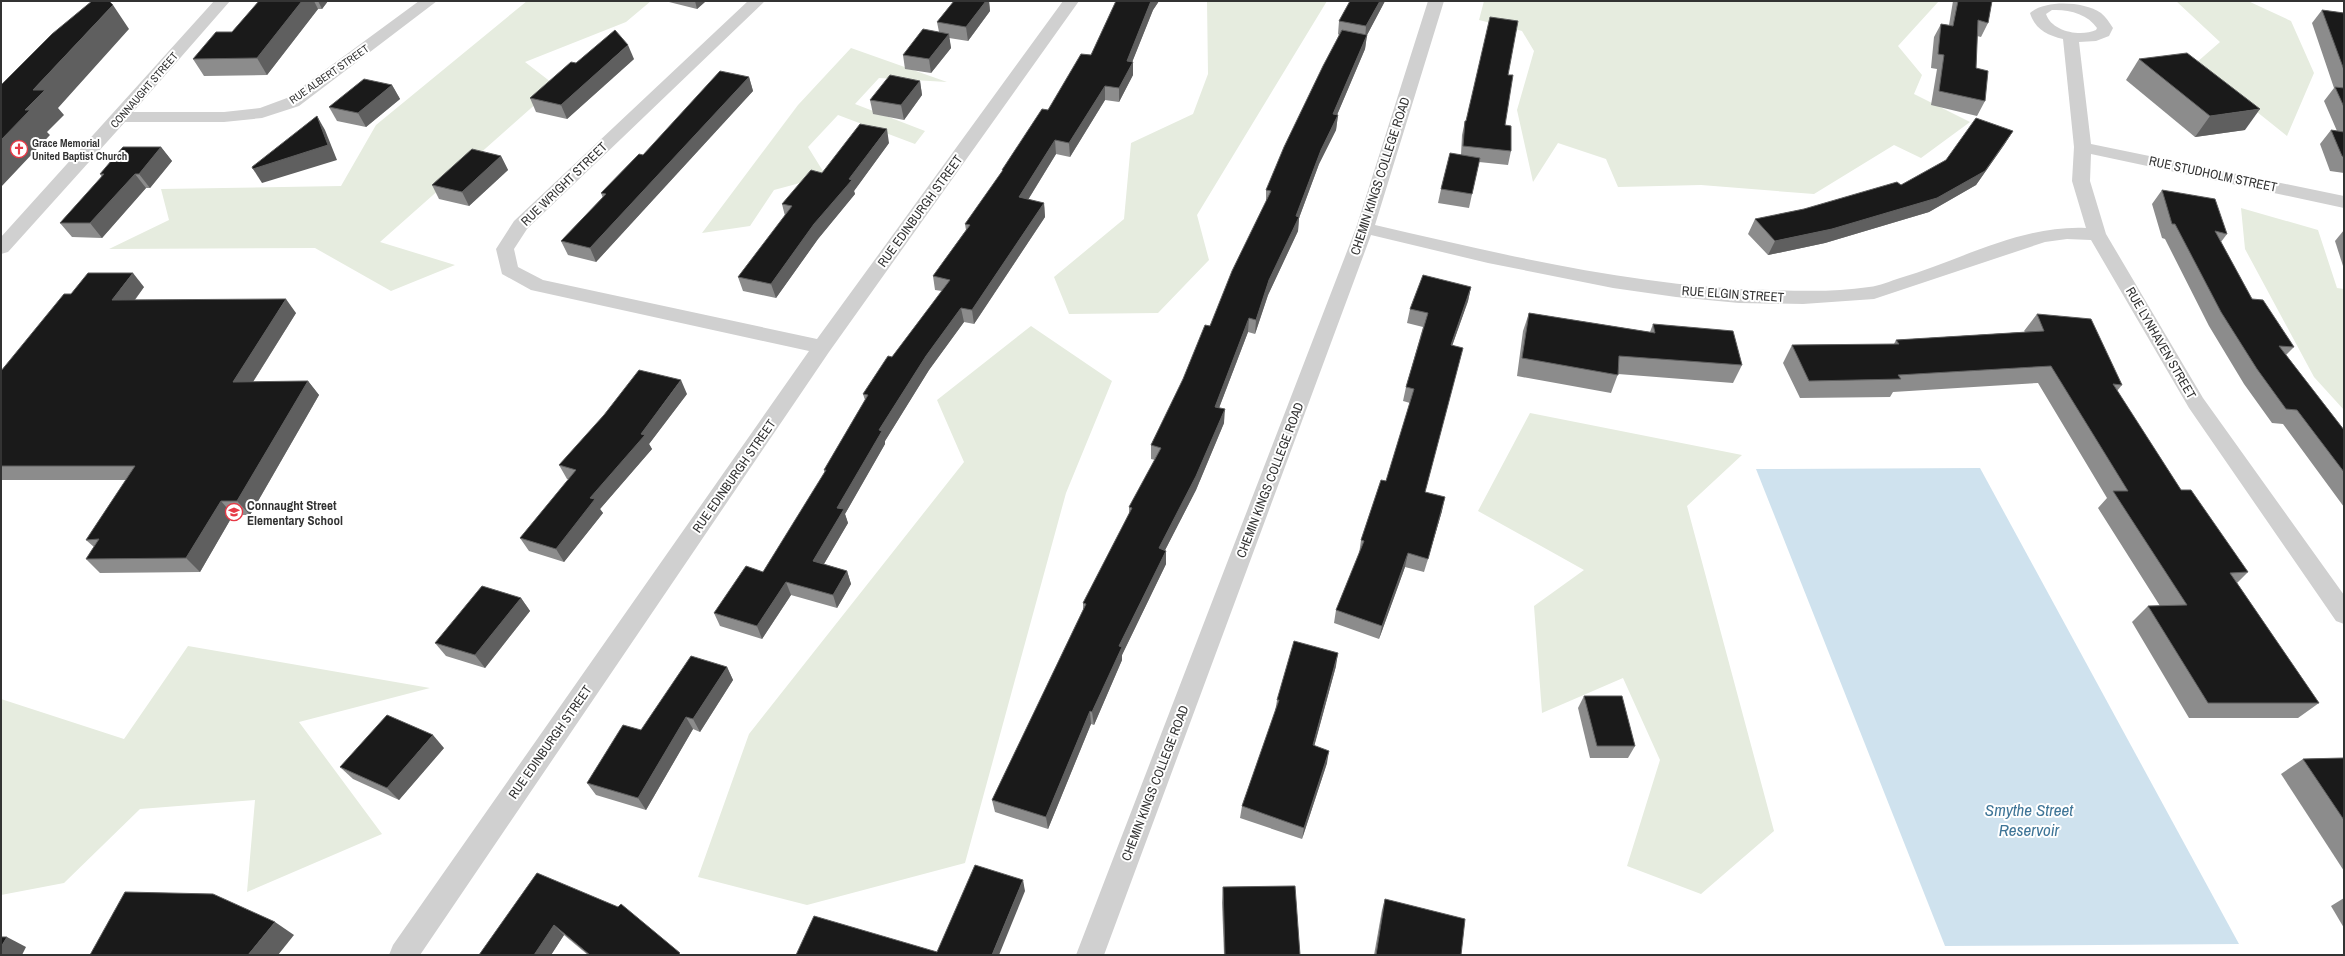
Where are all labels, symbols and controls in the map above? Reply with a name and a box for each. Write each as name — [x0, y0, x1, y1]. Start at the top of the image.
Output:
street label: RUE ALBERT STREET — [287, 41, 372, 107]
street label: CONNAUGHT STREET — [107, 49, 181, 131]
street label: CHEMIN KINGS COLLEGE ROAD — [1346, 94, 1414, 257]
place label: Grace Memorial United Baptist Church — [32, 136, 127, 163]
street label: RUE WRIGHT STREET — [517, 138, 611, 230]
church icon: Grace Memorial United Baptist Church — [9, 139, 29, 159]
street label: RUE EDINBURGH STREET — [874, 151, 967, 270]
street label: RUE STUDHOLM STREET — [2148, 152, 2279, 196]
street label: RUE ELGIN STREET — [1681, 282, 1785, 306]
street label: RUE LYNHAVEN STREET — [2122, 284, 2200, 402]
street label: CHEMIN KINGS COLLEGE ROAD — [1232, 400, 1308, 560]
street label: RUE EDINBURGH STREET — [688, 416, 780, 536]
place label: Connaught Street Elementary School — [247, 497, 343, 529]
school or university icon: Connaught Street Elementary School — [224, 502, 244, 522]
street label: RUE EDINBURGH STREET — [504, 682, 596, 802]
street label: CHEMIN KINGS COLLEGE ROAD — [1117, 703, 1193, 863]
water label: Smythe Street Reservoir — [1985, 798, 2074, 841]

